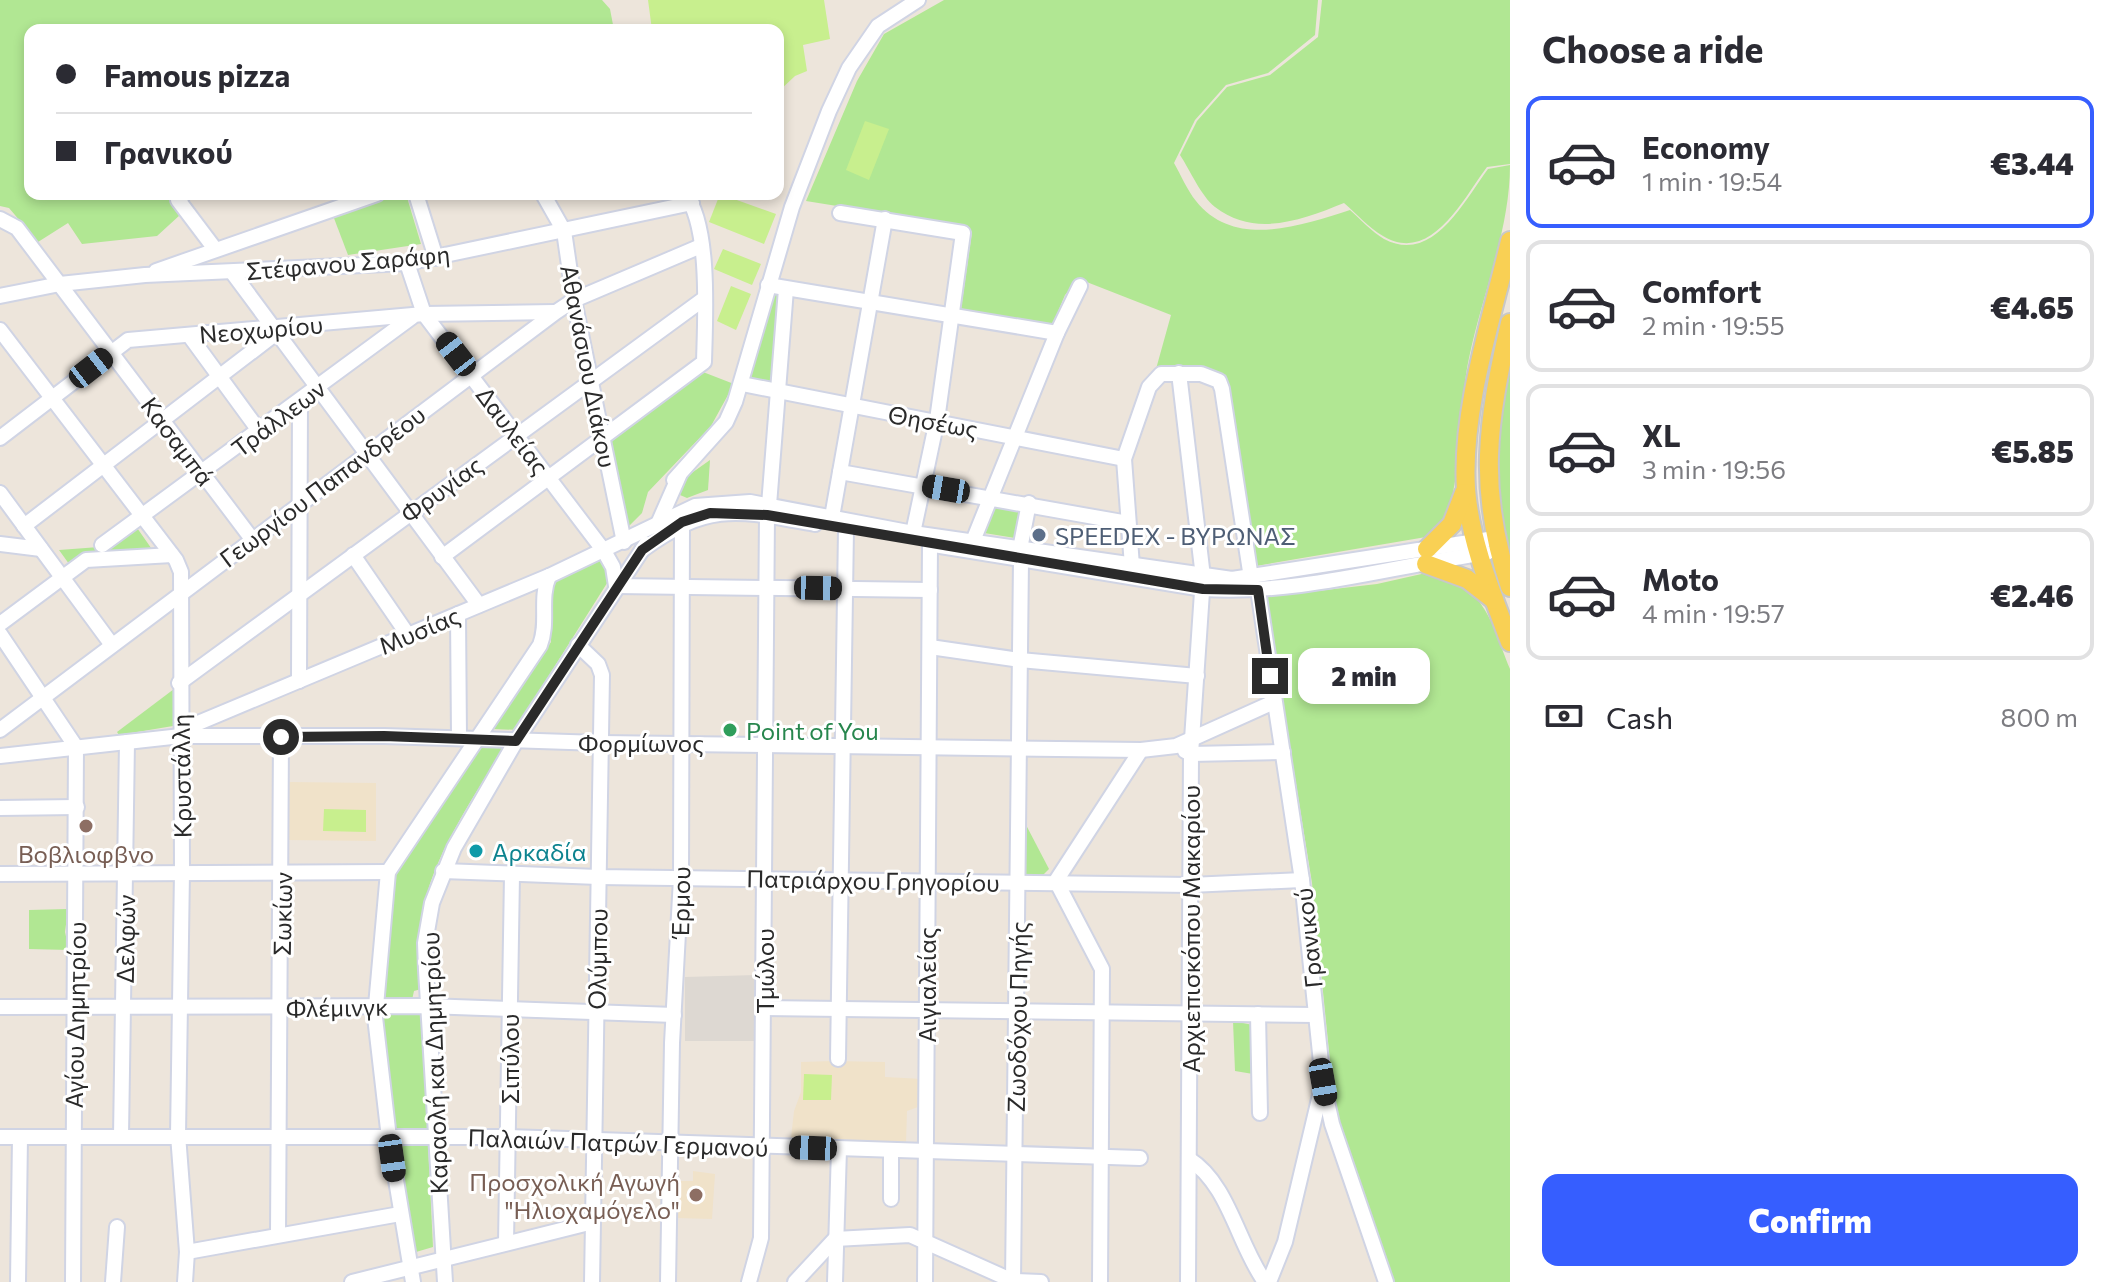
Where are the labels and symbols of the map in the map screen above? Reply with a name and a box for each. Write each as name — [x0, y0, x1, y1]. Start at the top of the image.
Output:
street label: Στέφανου Σαράφη — [245, 239, 451, 285]
street label: Αθανάσιου Διάκου — [555, 262, 623, 470]
street label: Νεοχωρίου — [198, 309, 324, 349]
car — [432, 328, 480, 380]
car — [65, 344, 117, 392]
street label: Τράλλεων — [225, 373, 331, 463]
street label: Δαυλείας — [471, 380, 555, 480]
street label: Κασαμπά — [135, 391, 221, 491]
street label: Γεωργίου Παπανδρέου — [214, 399, 430, 573]
street label: Θησέως — [886, 399, 980, 443]
street label: Φρυγίας — [395, 450, 487, 528]
car — [920, 473, 972, 505]
place label: SPEEDEX - ΒΥΡΩΝΑΣ — [1055, 521, 1296, 550]
marker: SPEEDEX - ΒΥΡΩΝΑΣ — [1030, 526, 1048, 544]
car — [794, 576, 842, 600]
street label: Μυσίας — [374, 600, 464, 660]
callout: 2 min — [1298, 648, 1430, 704]
route end — [1252, 658, 1288, 694]
street label: Κρυστάλλη — [165, 714, 197, 838]
place label: Point of You — [746, 716, 879, 745]
route start — [263, 719, 299, 755]
marker: Point of You — [721, 721, 739, 739]
street label: Φορμίωνος — [578, 728, 704, 757]
street label: Αρχιεπισκόπου Μακαρίου — [1176, 785, 1205, 1073]
marker: Βοβλιοφβνο — [77, 817, 95, 835]
place label: Αρκαδία — [492, 837, 586, 866]
place label: Βοβλιοφβνο — [18, 839, 154, 868]
marker: Αρκαδία — [467, 842, 485, 860]
street label: Πατριάρχου Γρηγορίου — [746, 863, 1000, 897]
street label: Έρμου — [665, 866, 695, 940]
street label: Σωκίων — [267, 872, 297, 956]
street label: Γρανικού — [1288, 887, 1328, 989]
street label: Δελφών — [110, 894, 140, 984]
street label: Ολύμπου — [582, 908, 612, 1010]
street label: Αγίου Δημητρίου — [59, 921, 91, 1109]
street label: Ζωοδόχου Πηγής — [1001, 921, 1033, 1113]
street label: Αιγιαλείας — [912, 927, 941, 1043]
street label: Τμώλου — [750, 928, 779, 1014]
street label: Καραολή και Δημητρίου — [415, 931, 453, 1195]
street label: Φλέμινγκ — [286, 992, 388, 1022]
street label: Σιπύλου — [495, 1014, 524, 1104]
car — [1307, 1056, 1339, 1108]
street label: Παλαιών Πατρών Γερμανού — [467, 1122, 769, 1162]
car — [377, 1133, 407, 1183]
car — [789, 1135, 837, 1161]
place label: Προσχολική Αγωγή "Ηλιοχαμόγελο" — [469, 1167, 680, 1224]
marker: Προσχολική Αγωγή "Ηλιοχαμόγελο" — [687, 1186, 705, 1204]

